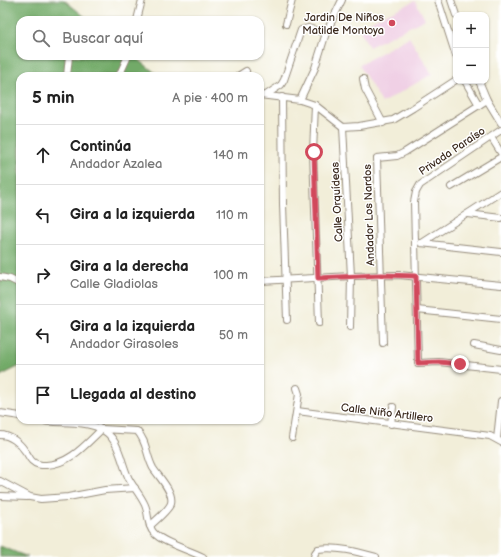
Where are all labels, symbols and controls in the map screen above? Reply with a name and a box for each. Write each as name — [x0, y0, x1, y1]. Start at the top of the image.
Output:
place label: Jardin De Niños Matilde Montoya — [302, 11, 385, 37]
map controls — [453, 12, 489, 84]
button: + — [453, 12, 489, 48]
search box — [16, 16, 264, 60]
marker: Jardin De Niños Matilde Montoya — [387, 18, 397, 28]
icon: search — [30, 27, 52, 49]
text: Buscar aquí — [62, 29, 143, 48]
button: − — [453, 48, 489, 84]
text: 5 min — [32, 88, 75, 108]
text: A pie · 400 m — [172, 90, 248, 106]
street label: Privada Paraíso — [416, 124, 488, 178]
text: Continúa — [70, 137, 131, 156]
route start — [305, 143, 323, 161]
icon: ahead — [32, 144, 54, 166]
text: 140 m — [213, 147, 248, 163]
text: Andador Azalea — [70, 156, 162, 172]
street label: Calle Orquídeas — [328, 161, 346, 242]
street label: Andador Los Nardos — [361, 163, 377, 266]
icon: left — [32, 204, 54, 226]
text: Gira a la izquierda — [70, 205, 195, 224]
text: 110 m — [216, 207, 248, 223]
text: Gira a la derecha — [70, 257, 189, 276]
icon: right — [32, 264, 54, 286]
text: 100 m — [213, 267, 248, 283]
text: Calle Gladiolas — [70, 276, 158, 292]
text: Gira a la izquierda — [70, 317, 195, 336]
icon: left — [32, 324, 54, 346]
text: 50 m — [219, 327, 248, 343]
text: Andador Girasoles — [70, 336, 178, 352]
route end — [451, 355, 469, 373]
icon: arrive — [32, 384, 54, 406]
text: Llegada al destino — [70, 385, 196, 404]
street label: Calle Niño Artillero — [340, 401, 434, 425]

